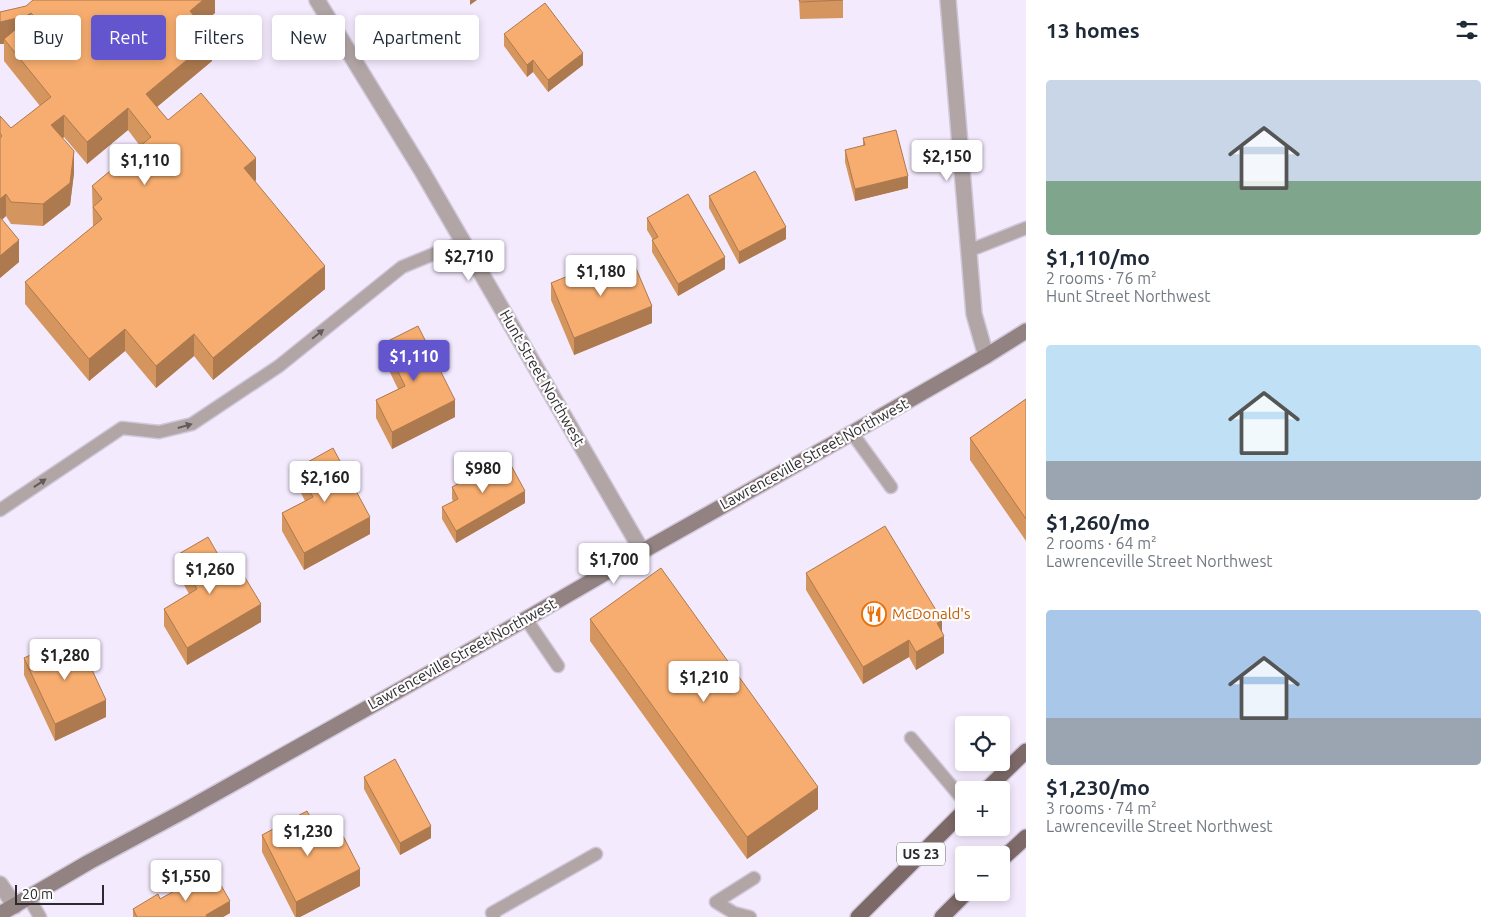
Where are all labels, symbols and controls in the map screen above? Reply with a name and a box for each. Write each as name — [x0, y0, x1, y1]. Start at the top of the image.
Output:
chip: Buy — [15, 15, 81, 60]
chip: Rent — [91, 15, 166, 60]
chip: Filters — [176, 15, 262, 60]
chip: New — [272, 15, 345, 60]
chip: Apartment — [355, 15, 479, 60]
icon: filters — [1453, 16, 1481, 44]
text: 13 homes — [1046, 18, 1140, 42]
icon: home — [1219, 113, 1309, 203]
pin: $2,150 — [906, 140, 988, 182]
pin: $1,110 — [104, 144, 186, 186]
text: $2,150 — [922, 147, 972, 165]
text: $1,110 — [120, 151, 170, 169]
pin: $2,710 — [428, 240, 510, 282]
text: $1,110/mo — [1046, 245, 1150, 269]
text: $2,710 — [444, 247, 494, 265]
pin: $1,180 — [560, 254, 642, 297]
text: $1,180 — [576, 262, 626, 280]
text: 2 rooms · 76 m² — [1046, 269, 1157, 287]
text: Hunt Street Northwest — [1046, 287, 1210, 305]
street label: Hunt Street Northwest — [497, 307, 588, 449]
one-way arrow — [312, 329, 325, 340]
pin: $1,110 — [373, 340, 455, 382]
text: $1,110 — [389, 347, 439, 365]
icon: home — [1219, 378, 1309, 468]
street label: Lawrenceville Street Northwest — [717, 395, 911, 513]
one-way arrow — [177, 421, 192, 429]
pin: $980 — [453, 452, 513, 494]
text: $980 — [465, 459, 501, 477]
pin: $2,160 — [284, 460, 366, 503]
text: $2,160 — [300, 468, 350, 486]
one-way arrow — [34, 478, 47, 488]
text: $1,260/mo — [1046, 510, 1150, 534]
text: 2 rooms · 64 m² — [1046, 534, 1157, 552]
pin: $1,700 — [573, 542, 655, 585]
text: $1,700 — [589, 550, 639, 568]
pin: $1,260 — [169, 552, 251, 595]
text: Lawrenceville Street Northwest — [1046, 552, 1273, 570]
text: $1,260 — [185, 560, 235, 578]
street label: Lawrenceville Street Northwest — [365, 595, 559, 713]
restaurant icon: McDonald's — [861, 601, 887, 627]
place label: McDonald's — [892, 605, 970, 622]
pin: $1,280 — [24, 638, 106, 681]
icon: home — [1219, 643, 1309, 733]
text: $1,280 — [40, 646, 90, 664]
pin: $1,210 — [663, 660, 745, 703]
text: $1,210 — [679, 668, 729, 686]
map controls — [955, 716, 1010, 901]
button: locate — [955, 716, 1010, 771]
text: $1,230/mo — [1046, 775, 1150, 799]
button: + — [955, 781, 1010, 836]
text: 3 rooms · 74 m² — [1046, 799, 1157, 817]
pin: $1,230 — [267, 814, 349, 857]
text: Lawrenceville Street Northwest — [1046, 817, 1273, 835]
text: $1,230 — [283, 822, 333, 840]
road number: US 23 — [897, 842, 945, 866]
button: − — [955, 846, 1010, 901]
pin: $1,550 — [145, 860, 227, 902]
text: $1,550 — [161, 867, 211, 885]
scale bar — [15, 882, 104, 905]
text: 20 m — [22, 886, 53, 902]

